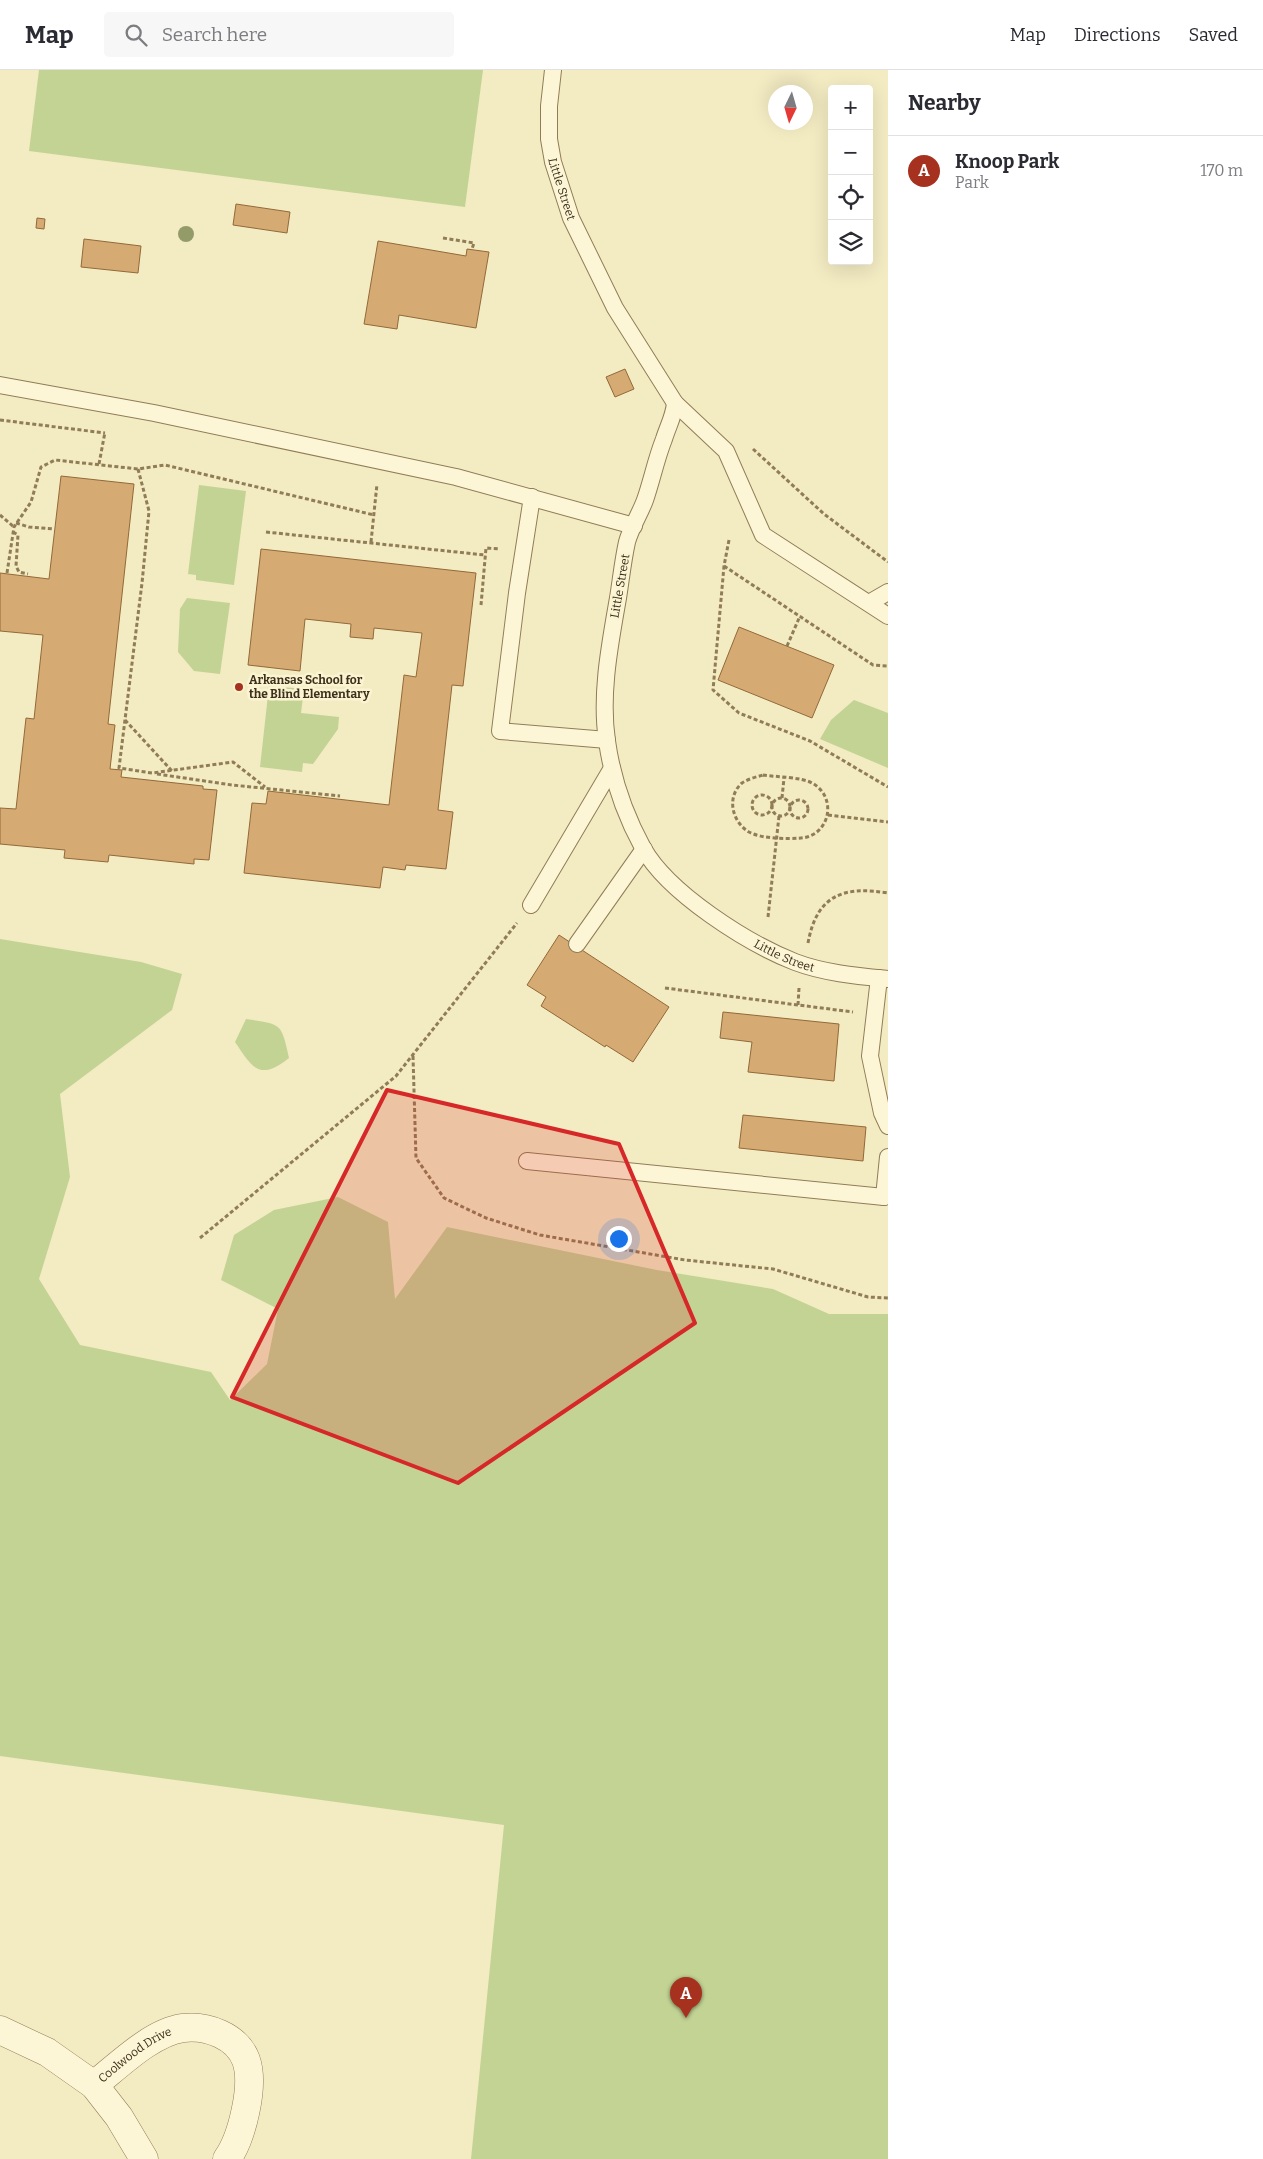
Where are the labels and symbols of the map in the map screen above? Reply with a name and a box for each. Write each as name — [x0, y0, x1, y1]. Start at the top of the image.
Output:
north arrow — [768, 85, 813, 130]
street label: Little Street — [545, 157, 579, 223]
street label: Little Street — [607, 552, 633, 619]
place label: Arkansas School for the Blind Elementary — [249, 673, 370, 701]
marker: Arkansas School for the Blind Elementary — [233, 681, 245, 693]
street label: Little Street — [751, 937, 817, 975]
your location — [606, 1226, 632, 1252]
pin: A — [670, 1977, 702, 2018]
street label: Coolwood Drive — [95, 2024, 173, 2086]

